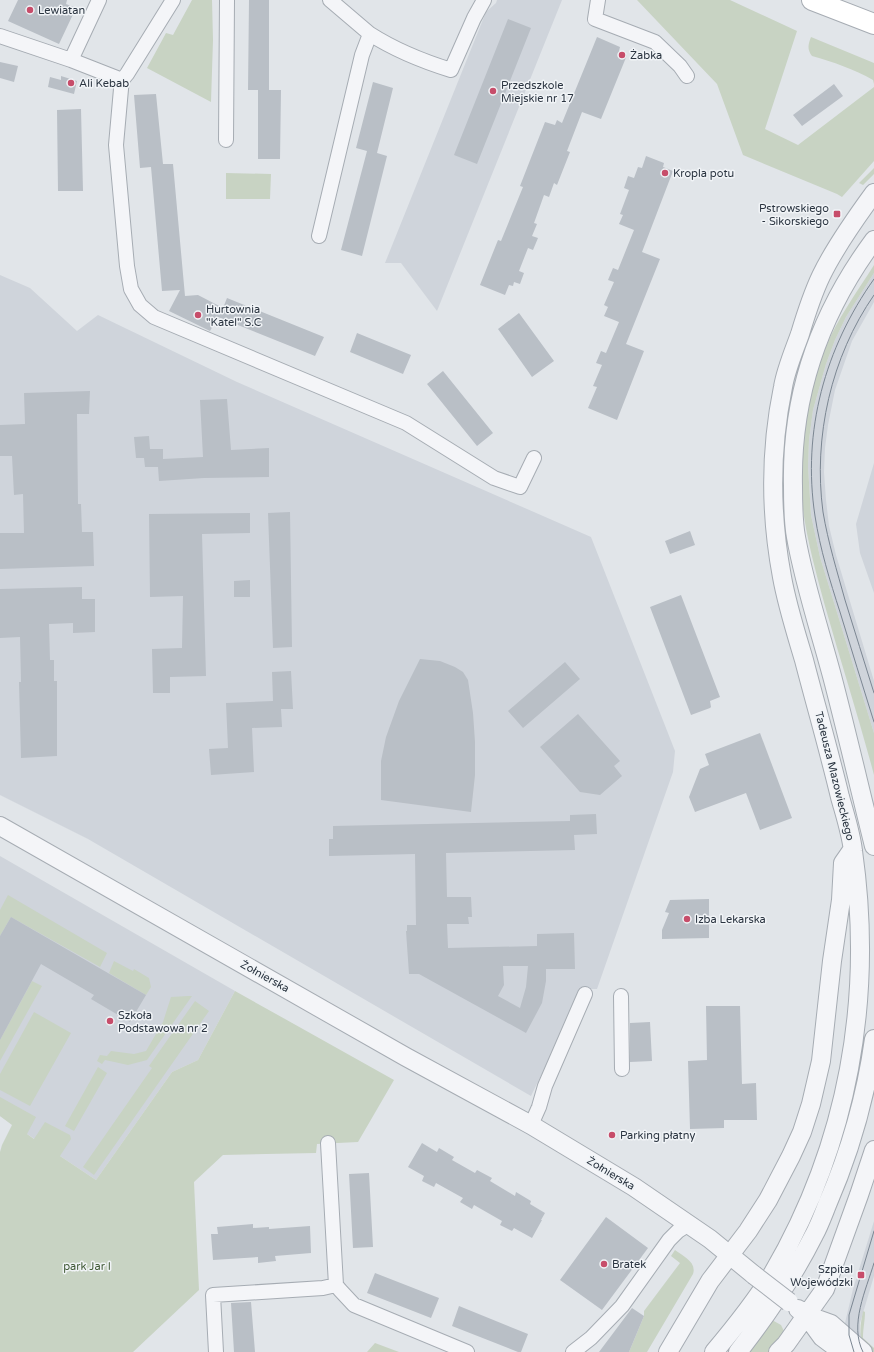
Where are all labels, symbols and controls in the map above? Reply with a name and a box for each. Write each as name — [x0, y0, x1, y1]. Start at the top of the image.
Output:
place label: Lewiatan — [38, 4, 85, 17]
marker: Lewiatan — [25, 5, 35, 15]
place label: Żabka — [630, 49, 662, 62]
marker: Żabka — [617, 50, 627, 60]
place label: Ali Kebab — [79, 77, 129, 90]
marker: Ali Kebab — [66, 78, 76, 88]
place label: Przedszkole Miejskie nr 17 — [501, 79, 574, 105]
marker: Przedszkole Miejskie nr 17 — [488, 86, 498, 96]
place label: Kropla potu — [673, 167, 734, 180]
marker: Kropla potu — [660, 168, 670, 178]
place label: Pstrowskiego - Sikorskiego — [759, 202, 829, 228]
marker: Pstrowskiego - Sikorskiego — [832, 209, 842, 219]
place label: Hurtownia "Katel" S.C — [206, 303, 262, 329]
marker: Hurtownia "Katel" S.C — [193, 310, 203, 320]
street label: Tadeusza Mazowieckiego — [812, 710, 857, 842]
place label: Izba Lekarska — [695, 913, 766, 926]
marker: Izba Lekarska — [682, 914, 692, 924]
street label: Żołnierska — [238, 958, 291, 995]
place label: Szkoła Podstawowa nr 2 — [118, 1009, 208, 1035]
marker: Szkoła Podstawowa nr 2 — [105, 1016, 115, 1026]
place label: Parking płatny — [620, 1129, 695, 1142]
marker: Parking płatny — [607, 1130, 617, 1140]
street label: Żołnierska — [584, 1154, 637, 1193]
place label: Bratek — [612, 1258, 646, 1271]
marker: Bratek — [599, 1259, 609, 1269]
park label: park Jar I — [63, 1260, 111, 1273]
place label: Szpital Wojewódzki — [790, 1263, 853, 1289]
marker: Szpital Wojewódzki — [856, 1270, 866, 1280]

